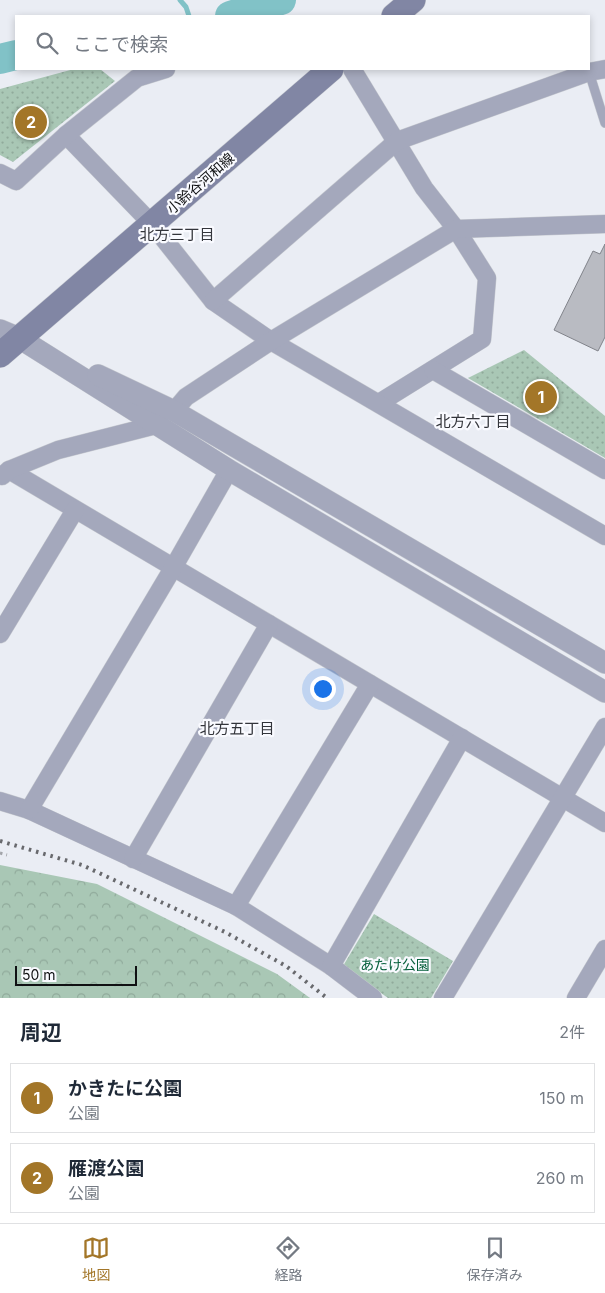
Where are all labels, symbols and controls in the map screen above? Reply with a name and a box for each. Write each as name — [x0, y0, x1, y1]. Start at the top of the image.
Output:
search box — [15, 15, 590, 70]
icon: search — [33, 29, 61, 57]
text: ここで検索 — [73, 33, 168, 56]
pin: 2 — [15, 103, 47, 141]
street label: 小鈴谷河和線 — [163, 149, 237, 217]
district label: 北方三丁目 — [139, 225, 215, 244]
pin: 1 — [525, 378, 557, 416]
district label: 北方六丁目 — [435, 412, 511, 431]
your location — [310, 676, 336, 702]
district label: 北方五丁目 — [199, 719, 275, 738]
park label: あたけ公園 — [360, 956, 430, 973]
scale bar — [15, 963, 138, 986]
text: 50 m — [22, 966, 56, 983]
text: 周辺 — [20, 1020, 62, 1045]
text: 2件 — [559, 1022, 585, 1042]
text: かきたに公園 — [68, 1077, 182, 1100]
text: 1 — [34, 1088, 40, 1108]
text: 150 m — [539, 1088, 584, 1108]
text: 公園 — [68, 1103, 100, 1123]
text: 雁渡公園 — [68, 1157, 144, 1180]
text: 2 — [32, 1168, 42, 1188]
text: 260 m — [536, 1168, 584, 1188]
text: 公園 — [68, 1183, 100, 1203]
tab: 地図 — [82, 1234, 110, 1284]
tab: 経路 — [274, 1234, 302, 1284]
tab: 保存済み — [467, 1234, 523, 1284]

